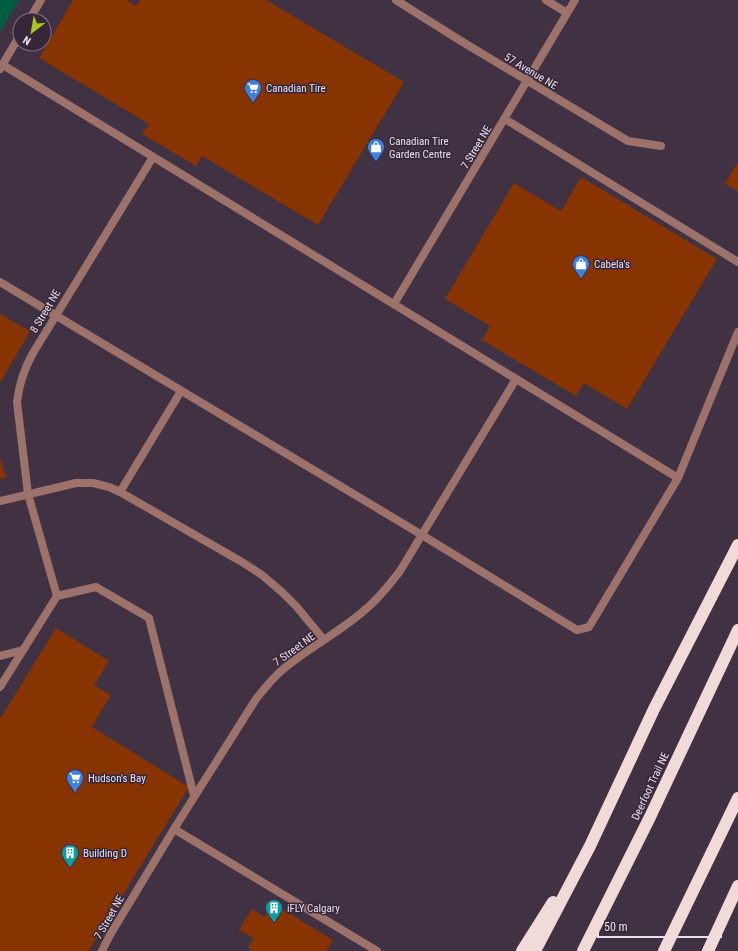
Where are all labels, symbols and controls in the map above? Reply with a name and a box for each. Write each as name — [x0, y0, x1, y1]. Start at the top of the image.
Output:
north arrow — [12, 12, 52, 52]
text: N — [21, 33, 33, 47]
street label: 57 Avenue NE — [502, 50, 560, 93]
supermarket icon: Canadian Tire — [243, 78, 263, 103]
place label: Canadian Tire — [266, 82, 326, 95]
street label: 7 Street NE — [458, 123, 495, 171]
place label: Canadian Tire Garden Centre — [389, 135, 451, 161]
shop icon: Canadian Tire Garden Centre — [366, 137, 386, 162]
shop icon: Cabela's — [571, 254, 591, 279]
place label: Cabela's — [594, 258, 630, 271]
street label: 8 Street NE — [27, 287, 64, 335]
street label: 7 Street NE — [271, 630, 318, 669]
street label: Deerfoot Trail NE — [629, 750, 672, 822]
supermarket icon: Hudson's Bay — [65, 768, 85, 793]
place label: Hudson's Bay — [88, 772, 146, 785]
building icon: Building D — [60, 843, 80, 868]
place label: Building D — [83, 847, 127, 860]
street label: 7 Street NE — [92, 893, 127, 942]
building icon: iFLY Calgary — [264, 898, 284, 923]
place label: iFLY Calgary — [287, 902, 340, 915]
scale bar — [598, 913, 721, 939]
text: 50 m — [604, 920, 628, 934]

